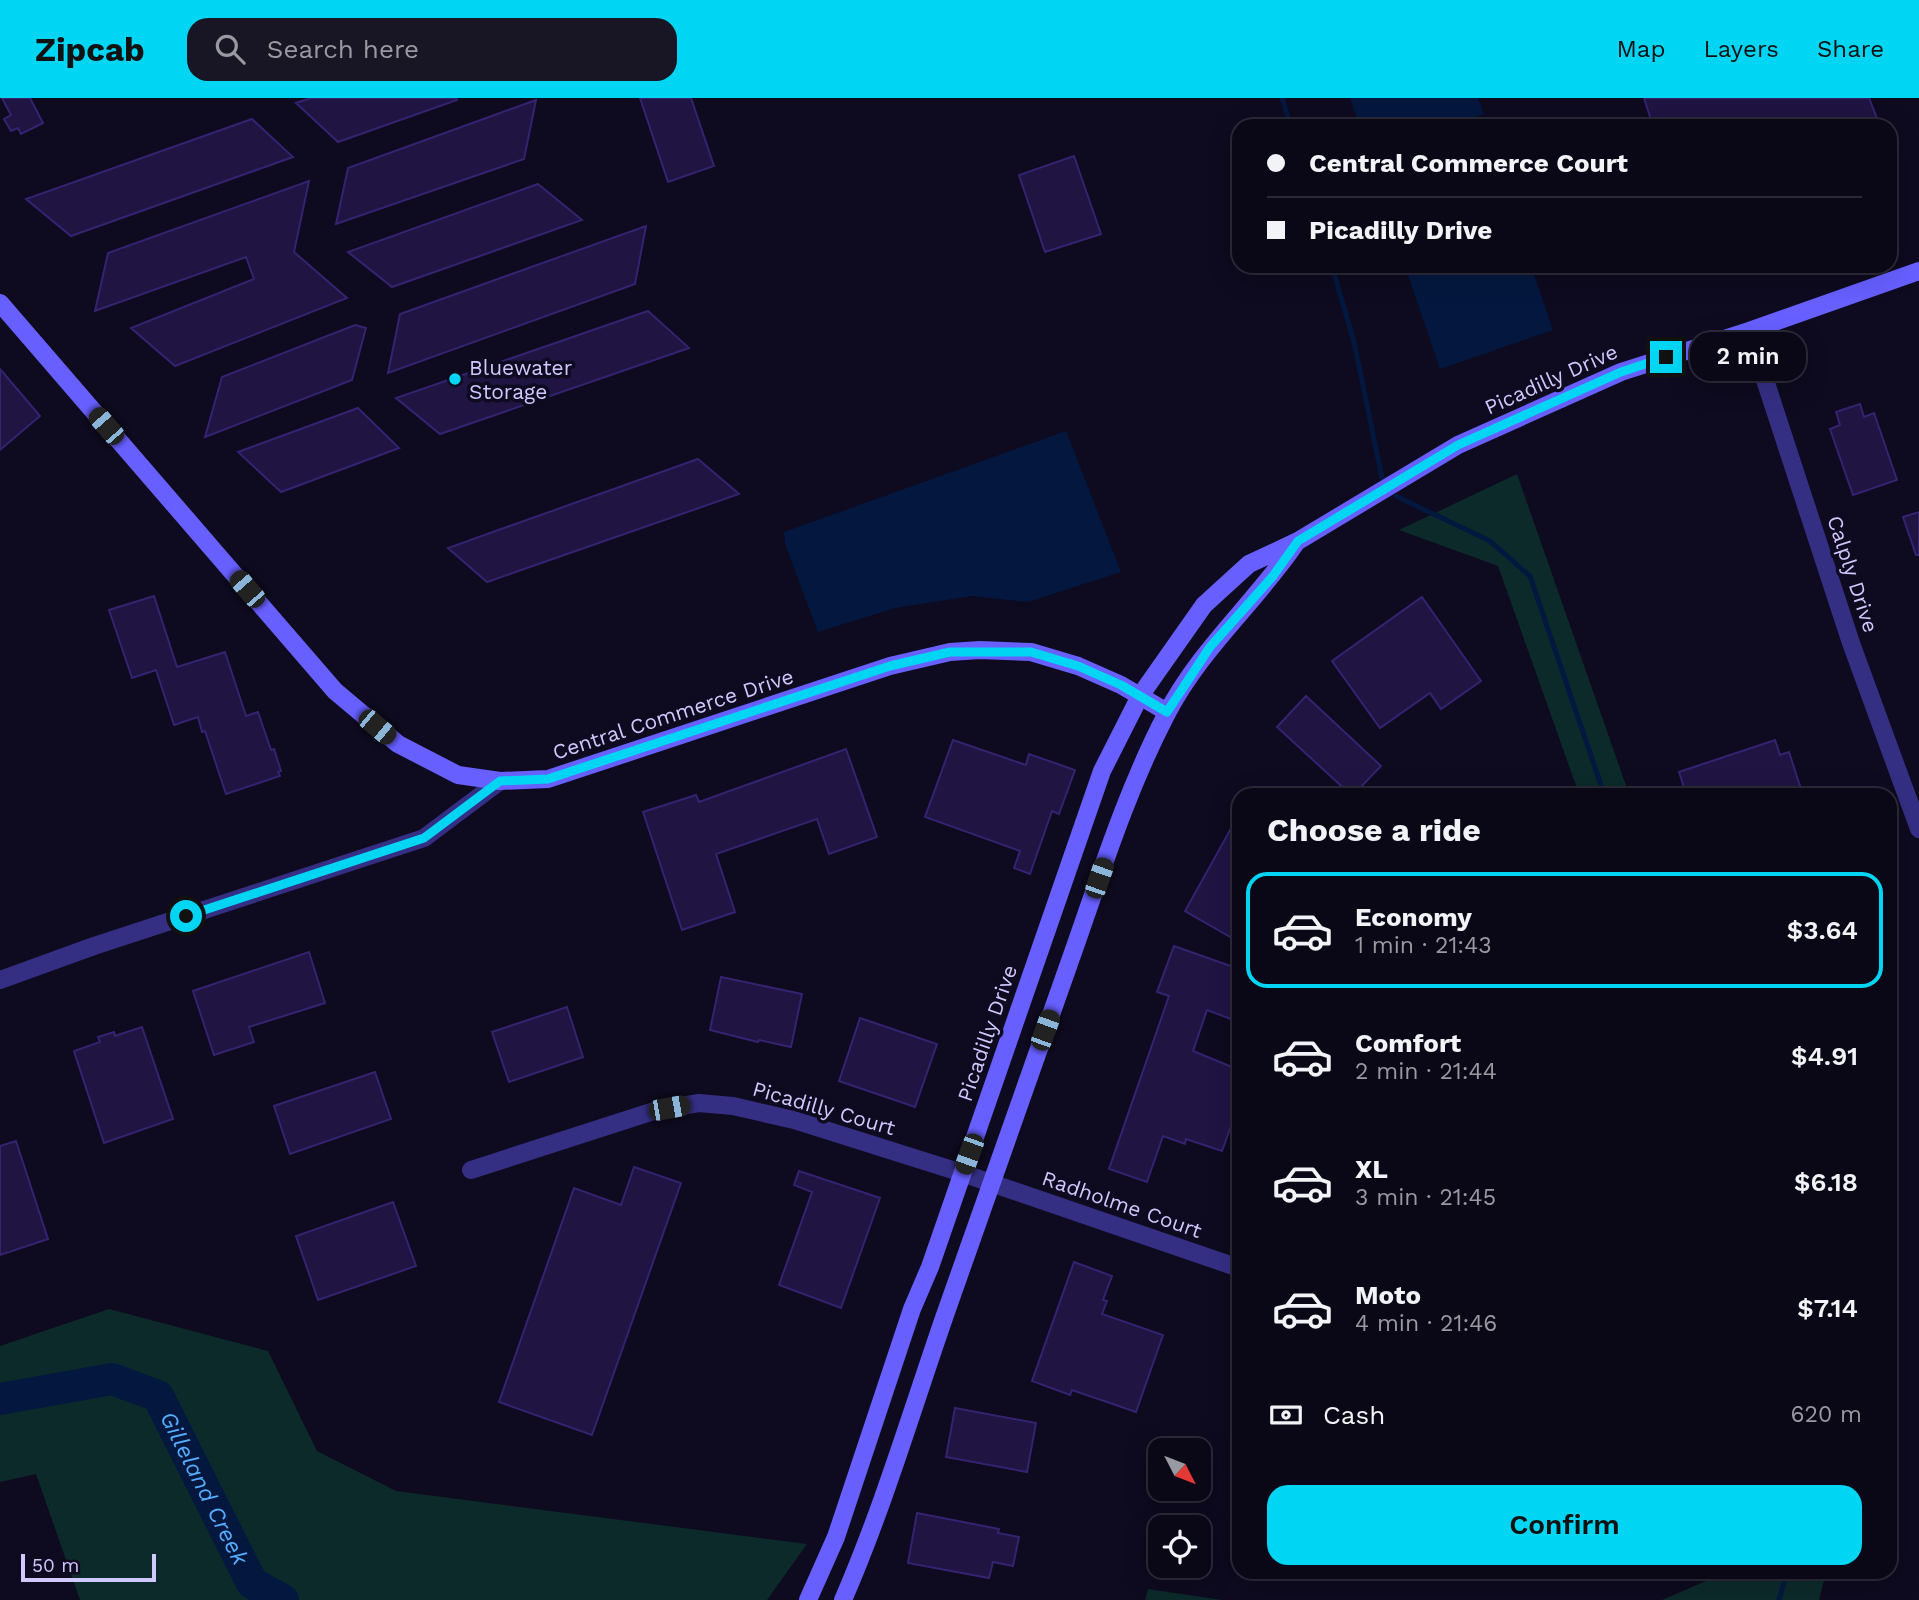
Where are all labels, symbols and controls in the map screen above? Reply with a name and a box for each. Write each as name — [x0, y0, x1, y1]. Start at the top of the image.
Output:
search box — [187, 18, 677, 81]
text: Zipcab — [35, 30, 145, 69]
icon: search — [211, 30, 249, 68]
text: Search here — [267, 34, 419, 64]
text: Map — [1617, 35, 1665, 63]
text: Layers — [1703, 35, 1779, 63]
text: Share — [1817, 35, 1884, 63]
text: Central Commerce Court — [1309, 148, 1628, 178]
text: Picadilly Drive — [1309, 215, 1492, 245]
callout: 2 min — [1690, 332, 1806, 382]
street label: Picadilly Drive — [1481, 339, 1621, 419]
route end — [1650, 341, 1682, 373]
text: 2 min — [1716, 343, 1780, 370]
place label: Bluewater Storage — [469, 355, 573, 404]
marker: Bluewater Storage — [447, 371, 463, 387]
car — [85, 403, 128, 449]
street label: Calply Drive — [1822, 512, 1884, 636]
car — [226, 566, 269, 612]
street label: Central Commerce Drive — [549, 663, 797, 765]
car — [355, 705, 400, 749]
text: Choose a ride — [1267, 811, 1481, 849]
car — [1083, 855, 1116, 901]
icon: car — [1271, 899, 1334, 962]
route start — [170, 900, 202, 932]
text: Economy — [1355, 902, 1472, 932]
text: $3.64 — [1787, 915, 1858, 945]
text: 1 min · 21:43 — [1355, 932, 1492, 959]
street label: Picadilly Drive — [952, 961, 1022, 1105]
car — [1028, 1007, 1063, 1053]
icon: car — [1271, 1025, 1334, 1088]
text: Comfort — [1355, 1028, 1461, 1058]
text: $4.91 — [1791, 1041, 1858, 1071]
text: 2 min · 21:44 — [1355, 1058, 1497, 1085]
street label: Picadilly Court — [750, 1076, 898, 1140]
car — [647, 1094, 692, 1122]
car — [952, 1131, 987, 1177]
icon: car — [1271, 1151, 1334, 1214]
text: XL — [1355, 1154, 1388, 1184]
street label: Radholme Court — [1039, 1165, 1205, 1243]
text: $6.18 — [1794, 1167, 1858, 1197]
text: 3 min · 21:45 — [1355, 1184, 1496, 1211]
icon: car — [1271, 1277, 1334, 1340]
text: Moto — [1355, 1280, 1421, 1310]
text: $7.14 — [1797, 1293, 1858, 1323]
text: 4 min · 21:46 — [1355, 1310, 1497, 1337]
icon: cash — [1267, 1396, 1305, 1434]
text: Cash — [1323, 1400, 1385, 1430]
text: 620 m — [1791, 1401, 1862, 1428]
water label: Gilleland Creek — [154, 1407, 255, 1571]
north arrow — [1148, 1438, 1211, 1502]
map controls — [1148, 1438, 1211, 1578]
button: Confirm — [1267, 1485, 1862, 1565]
button: locate — [1148, 1515, 1211, 1578]
scale bar — [21, 1551, 156, 1583]
text: 50 m — [32, 1554, 79, 1577]

